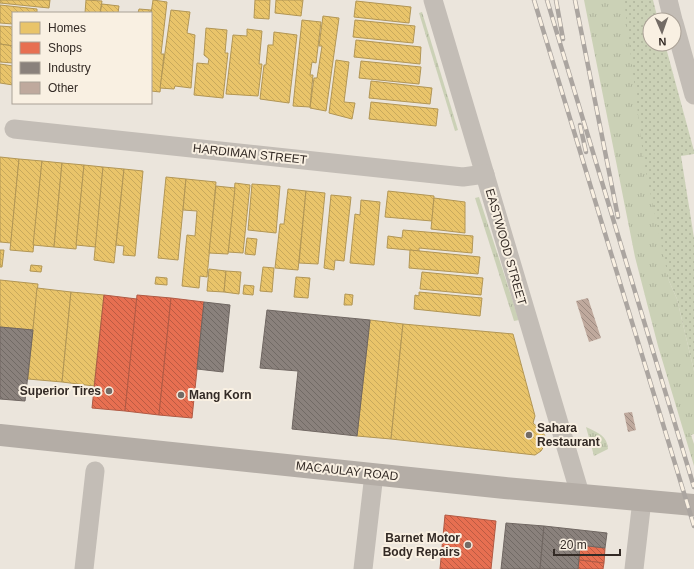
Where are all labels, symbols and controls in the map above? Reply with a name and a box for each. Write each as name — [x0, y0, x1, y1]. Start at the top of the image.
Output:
legend — [12, 12, 152, 104]
north arrow — [642, 12, 682, 52]
text: Homes — [48, 21, 86, 35]
text: N — [658, 36, 667, 48]
text: Shops — [48, 41, 82, 55]
text: Industry — [48, 61, 91, 75]
text: Other — [48, 81, 78, 95]
street label: HARDIMAN STREET — [192, 141, 308, 167]
street label: EASTWOOD STREET — [483, 187, 530, 308]
place label: Superior Tires — [20, 384, 101, 398]
marker: Superior Tires — [104, 386, 114, 396]
place label: Mang Korn — [189, 388, 252, 402]
marker: Mang Korn — [176, 390, 186, 400]
place label: Sahara Restaurant — [537, 421, 600, 449]
marker: Sahara Restaurant — [524, 430, 534, 440]
street label: MACAULAY ROAD — [295, 459, 399, 483]
place label: Barnet Motor Body Repairs — [383, 531, 460, 559]
scale bar — [554, 531, 620, 557]
text: 20 m — [560, 538, 587, 552]
marker: Barnet Motor Body Repairs — [463, 540, 473, 550]

